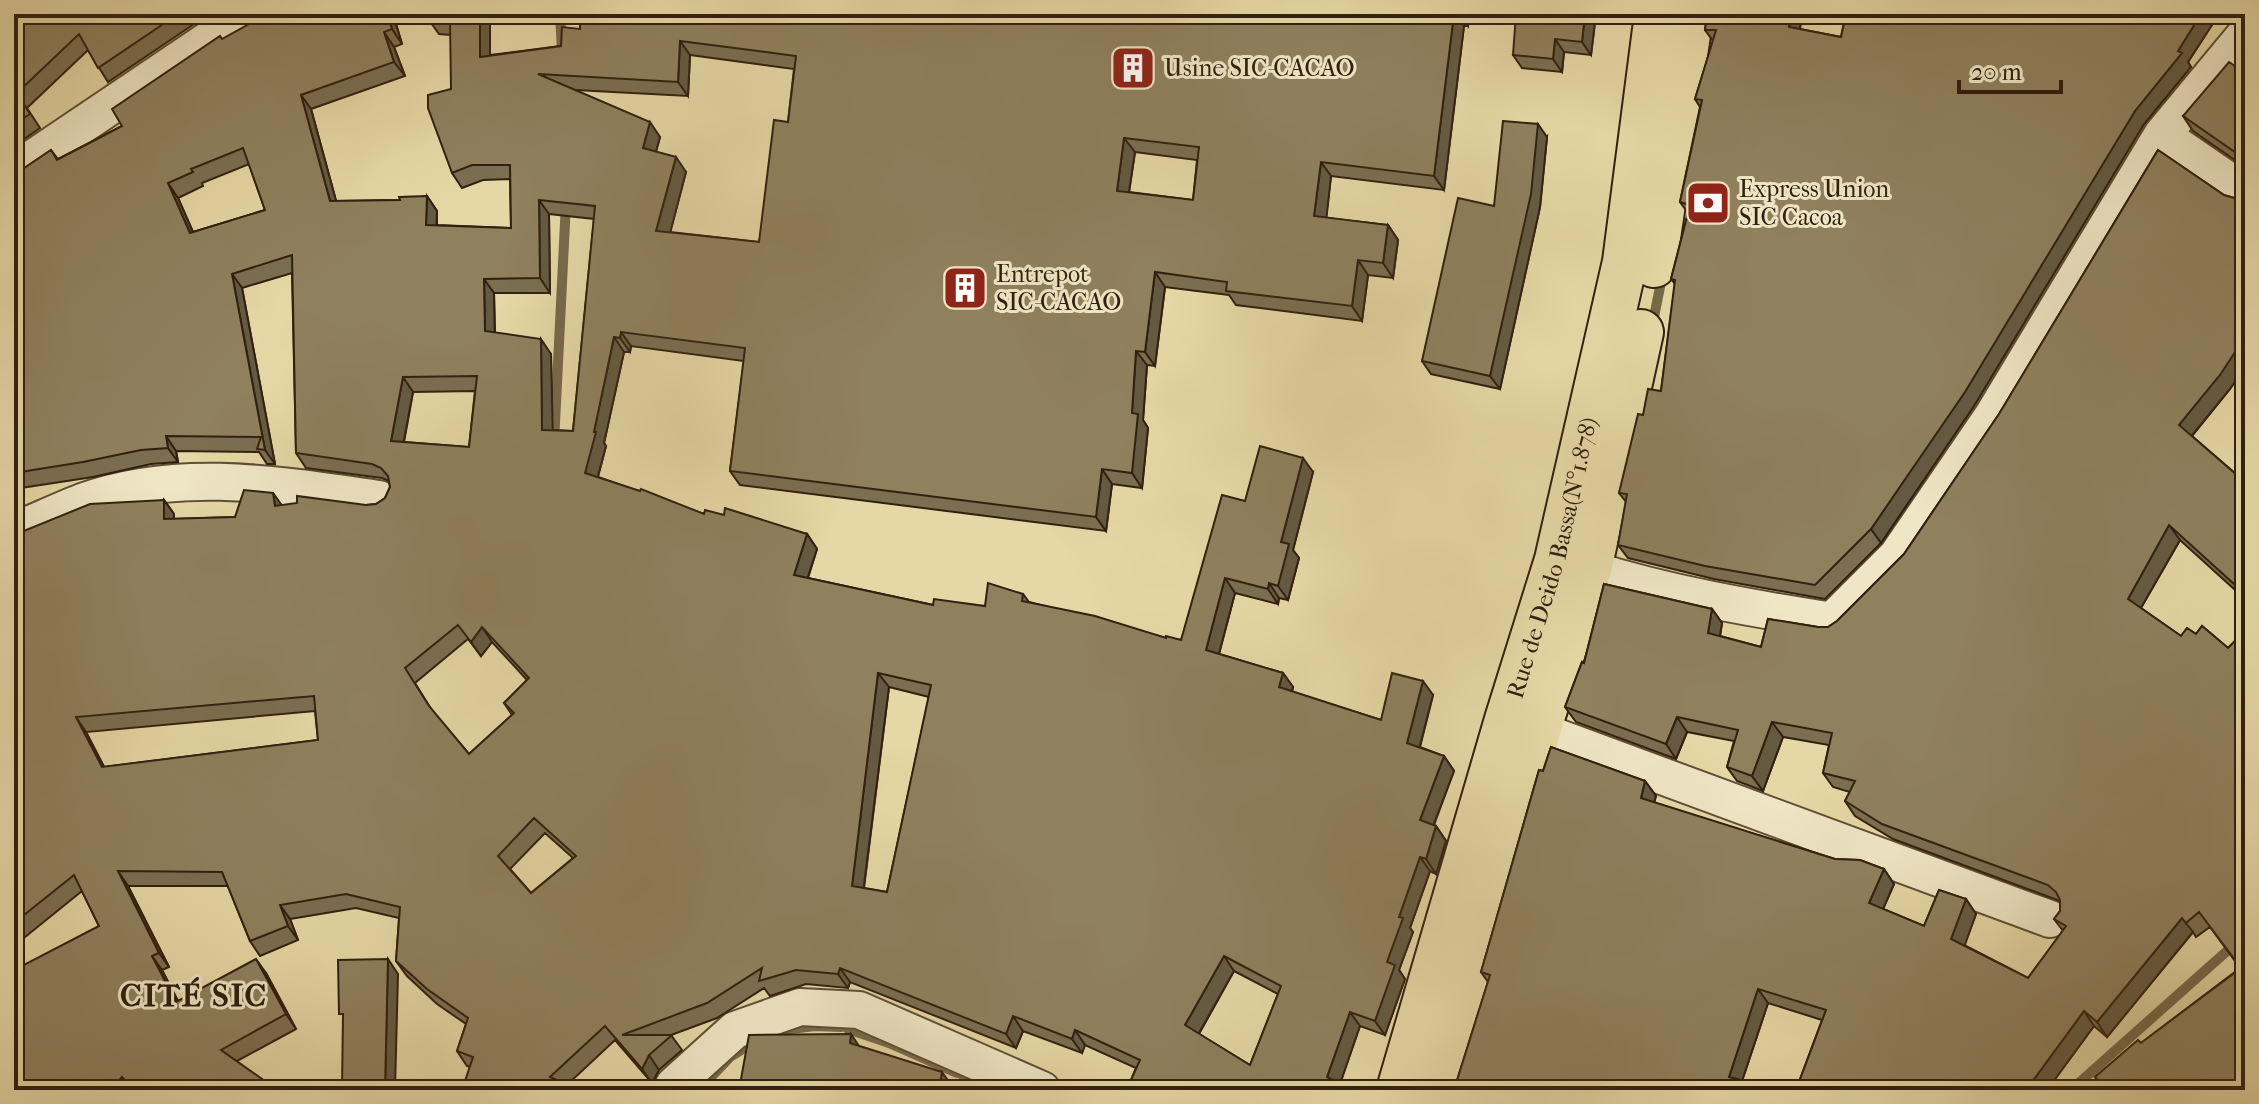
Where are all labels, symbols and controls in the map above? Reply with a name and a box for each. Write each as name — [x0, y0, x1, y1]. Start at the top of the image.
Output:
building icon: Usine SIC-CACAO — [1109, 44, 1157, 92]
scale bar — [1959, 44, 2061, 94]
place label: Usine SIC-CACAO — [1164, 54, 1355, 82]
text: 20 m — [1971, 58, 2022, 86]
place label: Express Union SIC Cacoa — [1739, 175, 1889, 231]
bank icon: Express Union SIC Cacoa — [1684, 179, 1732, 227]
place label: Entrepot SIC-CACAO — [996, 260, 1121, 316]
building icon: Entrepot SIC-CACAO — [941, 264, 989, 312]
street label: Rue de Deido Bassa(N°1.878) — [1501, 415, 1603, 702]
district label: CITÉ SIC — [120, 976, 268, 1014]

